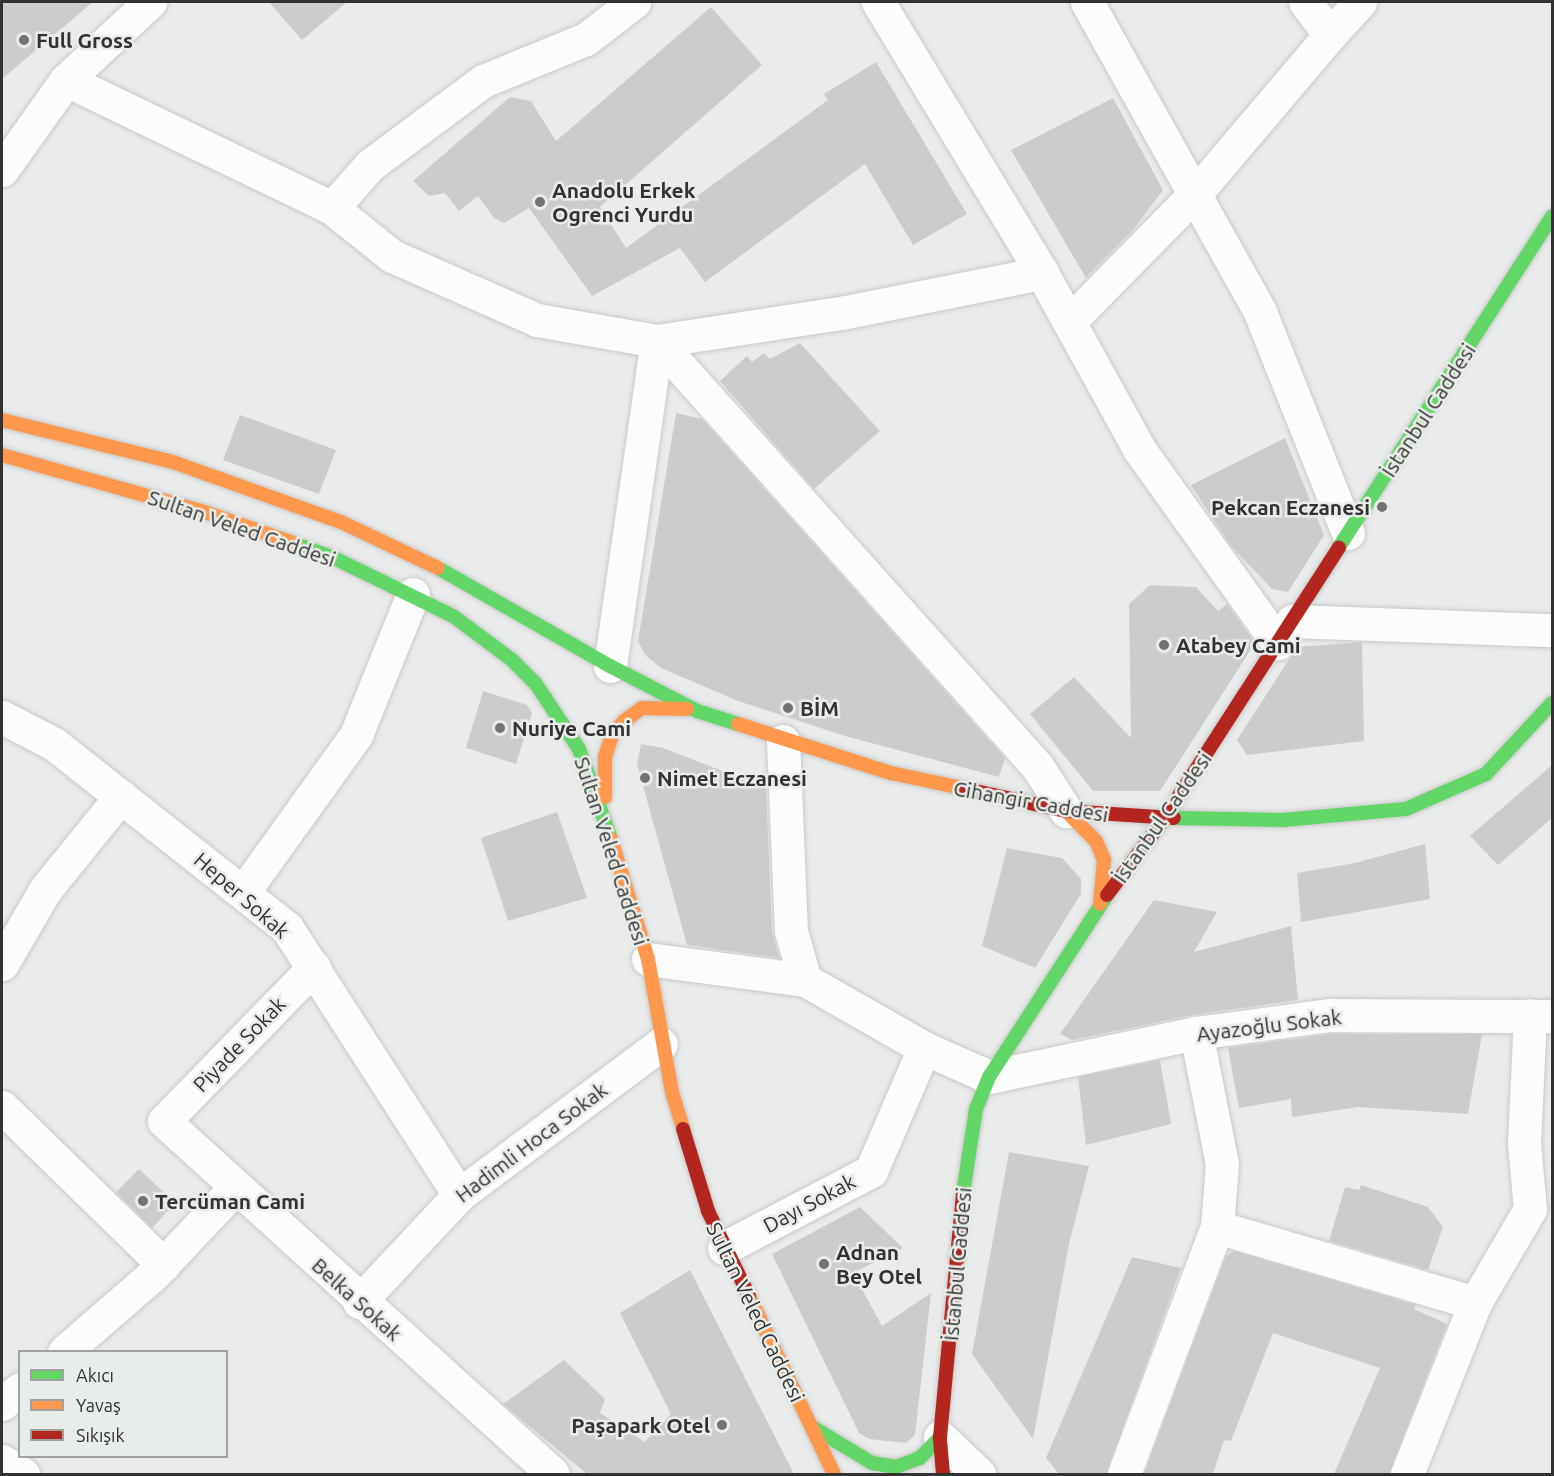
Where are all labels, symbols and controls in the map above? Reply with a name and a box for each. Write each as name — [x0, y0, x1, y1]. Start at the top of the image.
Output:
place label: Full Gross — [36, 27, 133, 53]
marker: Full Gross — [17, 33, 31, 47]
place label: Anadolu Erkek Ogrenci Yurdu — [552, 177, 695, 227]
marker: Anadolu Erkek Ogrenci Yurdu — [533, 195, 547, 209]
street label: İstanbul Caddesi — [1375, 339, 1481, 481]
street label: Sultan Veled Caddesi — [145, 484, 339, 572]
place label: Pekcan Eczanesi — [1211, 494, 1370, 520]
marker: Pekcan Eczanesi — [1375, 500, 1389, 514]
place label: Atabey Cami — [1176, 632, 1301, 658]
marker: Atabey Cami — [1157, 638, 1171, 652]
place label: BİM — [800, 695, 839, 721]
marker: BİM — [781, 701, 795, 715]
place label: Nuriye Cami — [512, 715, 631, 741]
marker: Nuriye Cami — [493, 721, 507, 735]
street label: İstanbul Caddesi — [1107, 747, 1217, 887]
street label: Sultan Veled Caddesi — [570, 754, 654, 948]
place label: Nimet Eczanesi — [657, 765, 807, 791]
marker: Nimet Eczanesi — [638, 771, 652, 785]
street label: Cihangir Caddesi — [952, 775, 1110, 827]
street label: Heper Sokak — [189, 847, 295, 943]
street label: Piyade Sokak — [187, 991, 291, 1097]
street label: Ayazoğlu Sokak — [1195, 1004, 1343, 1046]
street label: Hadimli Hoca Sokak — [450, 1077, 612, 1207]
street label: Dayı Sokak — [759, 1168, 859, 1238]
street label: İstanbul Caddesi — [938, 1186, 976, 1342]
place label: Tercüman Cami — [155, 1188, 305, 1214]
marker: Tercüman Cami — [136, 1194, 150, 1208]
street label: Sultan Veled Caddesi — [702, 1218, 810, 1406]
place label: Adnan Bey Otel — [836, 1239, 922, 1289]
street label: Belka Sokak — [307, 1252, 407, 1346]
marker: Adnan Bey Otel — [817, 1257, 831, 1271]
legend — [18, 1350, 228, 1458]
text: Akıcı — [76, 1365, 114, 1385]
text: Yavaş — [76, 1395, 121, 1415]
place label: Paşapark Otel — [571, 1412, 710, 1438]
marker: Paşapark Otel — [715, 1418, 729, 1432]
text: Sıkışık — [76, 1425, 125, 1445]

